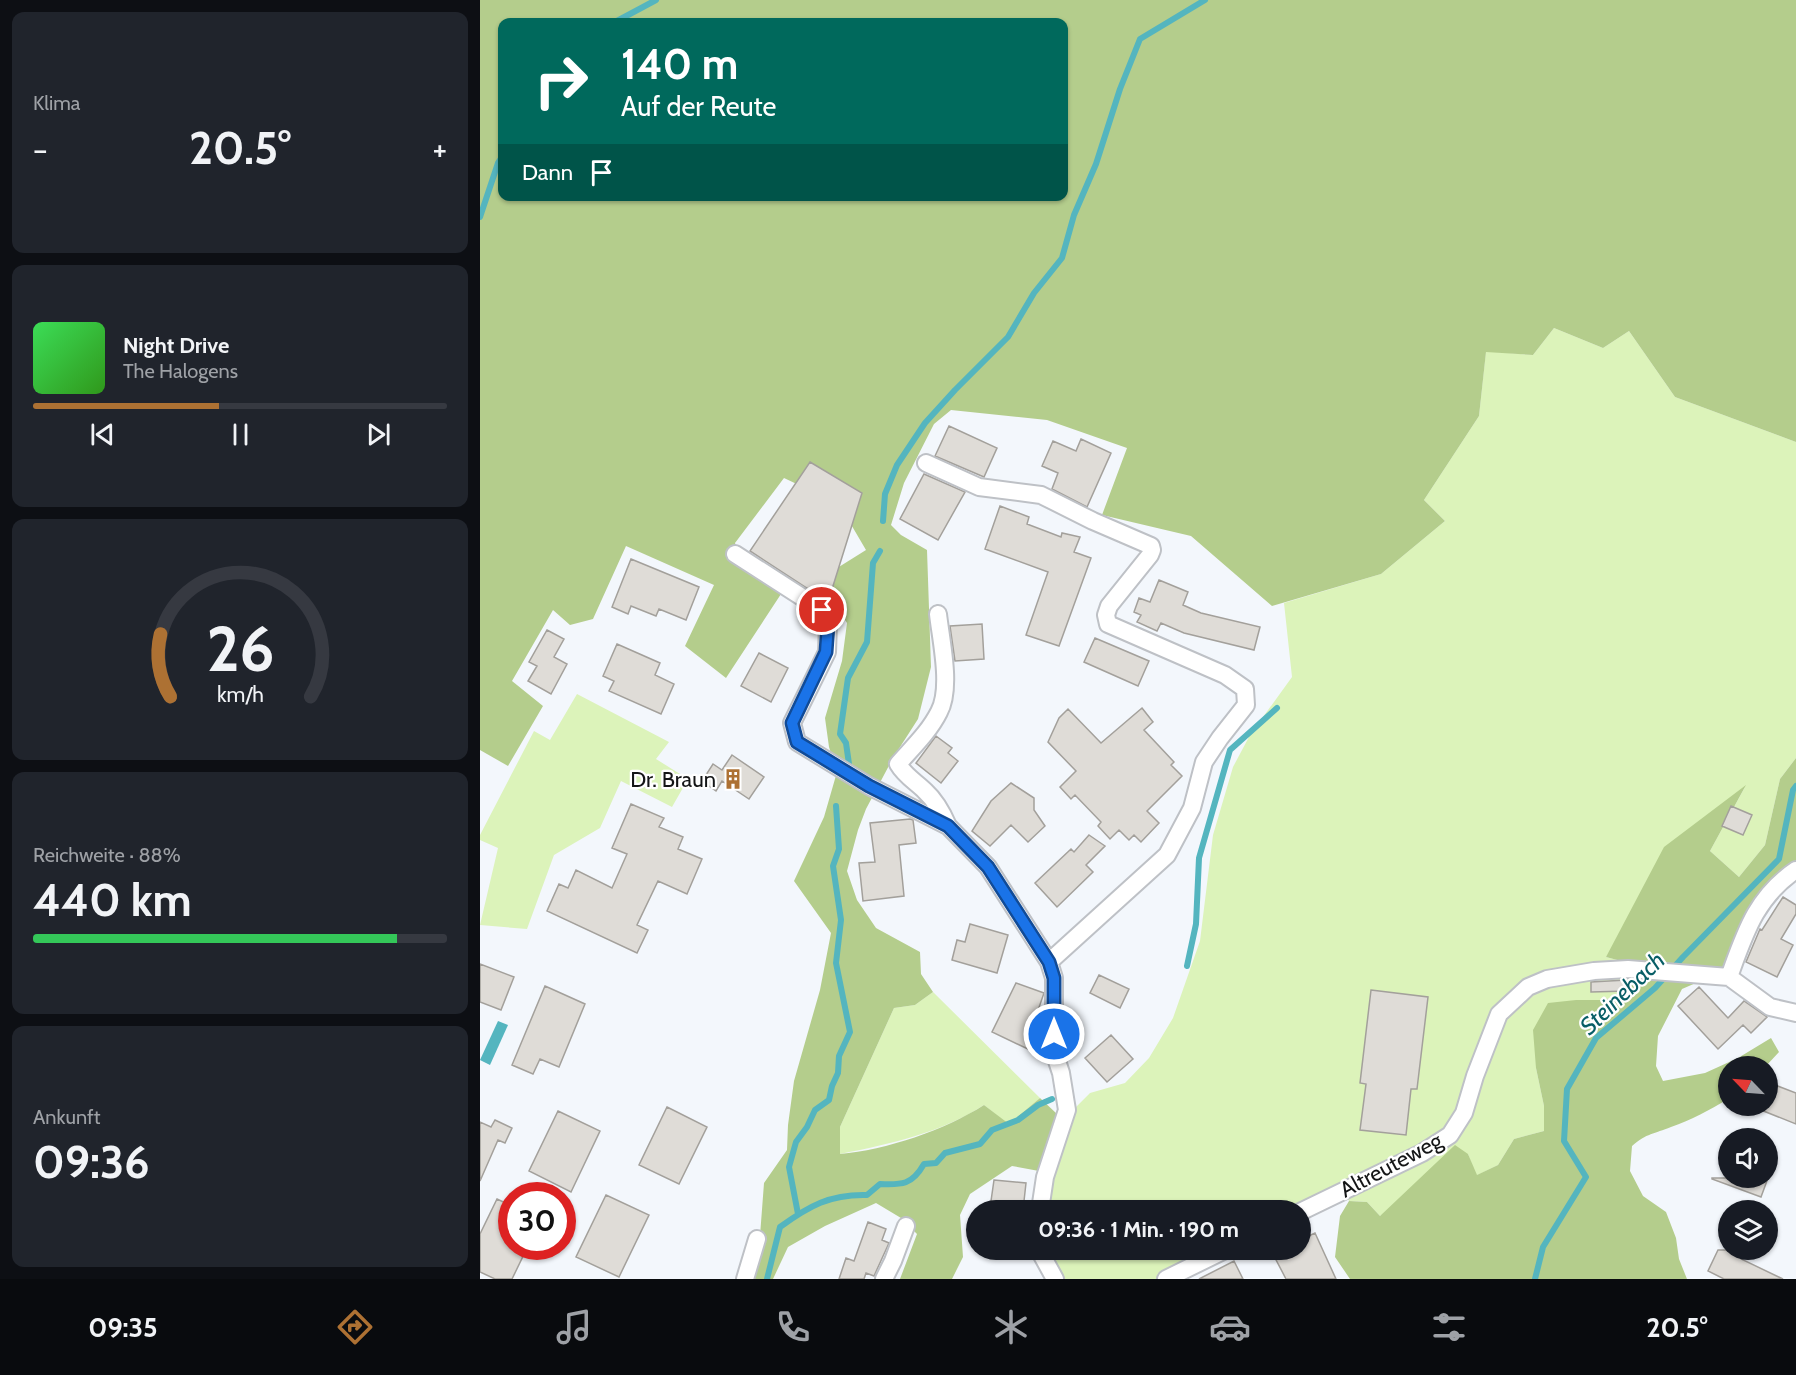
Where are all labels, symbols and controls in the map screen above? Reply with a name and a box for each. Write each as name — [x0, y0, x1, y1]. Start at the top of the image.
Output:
text: 140 m — [621, 38, 738, 90]
icon: right — [522, 42, 600, 120]
text: Auf der Reute — [621, 90, 776, 123]
text: Klima — [33, 91, 80, 115]
text: 20.5° — [189, 121, 291, 175]
text: − — [33, 129, 48, 169]
text: + — [432, 129, 447, 169]
icon: arrive — [585, 156, 618, 189]
text: Dann — [522, 159, 573, 186]
text: Night Drive — [123, 332, 229, 359]
text: The Halogens — [123, 359, 238, 383]
icon: previous — [86, 418, 119, 451]
icon: pause — [224, 418, 257, 451]
icon: next — [362, 418, 395, 451]
pin — [796, 584, 847, 635]
icon: arrive — [805, 593, 838, 626]
text: 26 — [206, 611, 274, 687]
text: km/h — [217, 681, 263, 707]
place label: Dr. Braun — [630, 766, 716, 793]
building icon: Dr. Braun — [721, 767, 745, 791]
text: Reichweite · 88% — [33, 843, 181, 867]
text: 440 km — [33, 873, 192, 927]
water label: Steinebach — [1573, 945, 1671, 1041]
position arrow — [1022, 1002, 1086, 1066]
north arrow — [1718, 1056, 1778, 1116]
map controls — [1718, 1056, 1778, 1260]
text: Ankunft — [33, 1105, 100, 1129]
street label: Altreuteweg — [1335, 1126, 1448, 1203]
button: sound — [1718, 1128, 1778, 1188]
text: 09:36 — [33, 1135, 150, 1189]
speed limit sign: 30 — [498, 1182, 576, 1260]
button: layers — [1718, 1200, 1778, 1260]
text: 09:36 · 1 Min. · 190 m — [1038, 1216, 1239, 1243]
icon: directions — [334, 1306, 376, 1348]
icon: music — [553, 1306, 595, 1348]
icon: phone — [772, 1306, 814, 1348]
icon: climate — [990, 1306, 1032, 1348]
icon: car — [1209, 1306, 1251, 1348]
icon: filters — [1428, 1306, 1470, 1348]
text: 09:35 — [88, 1311, 158, 1344]
text: 20.5° — [1646, 1311, 1708, 1344]

